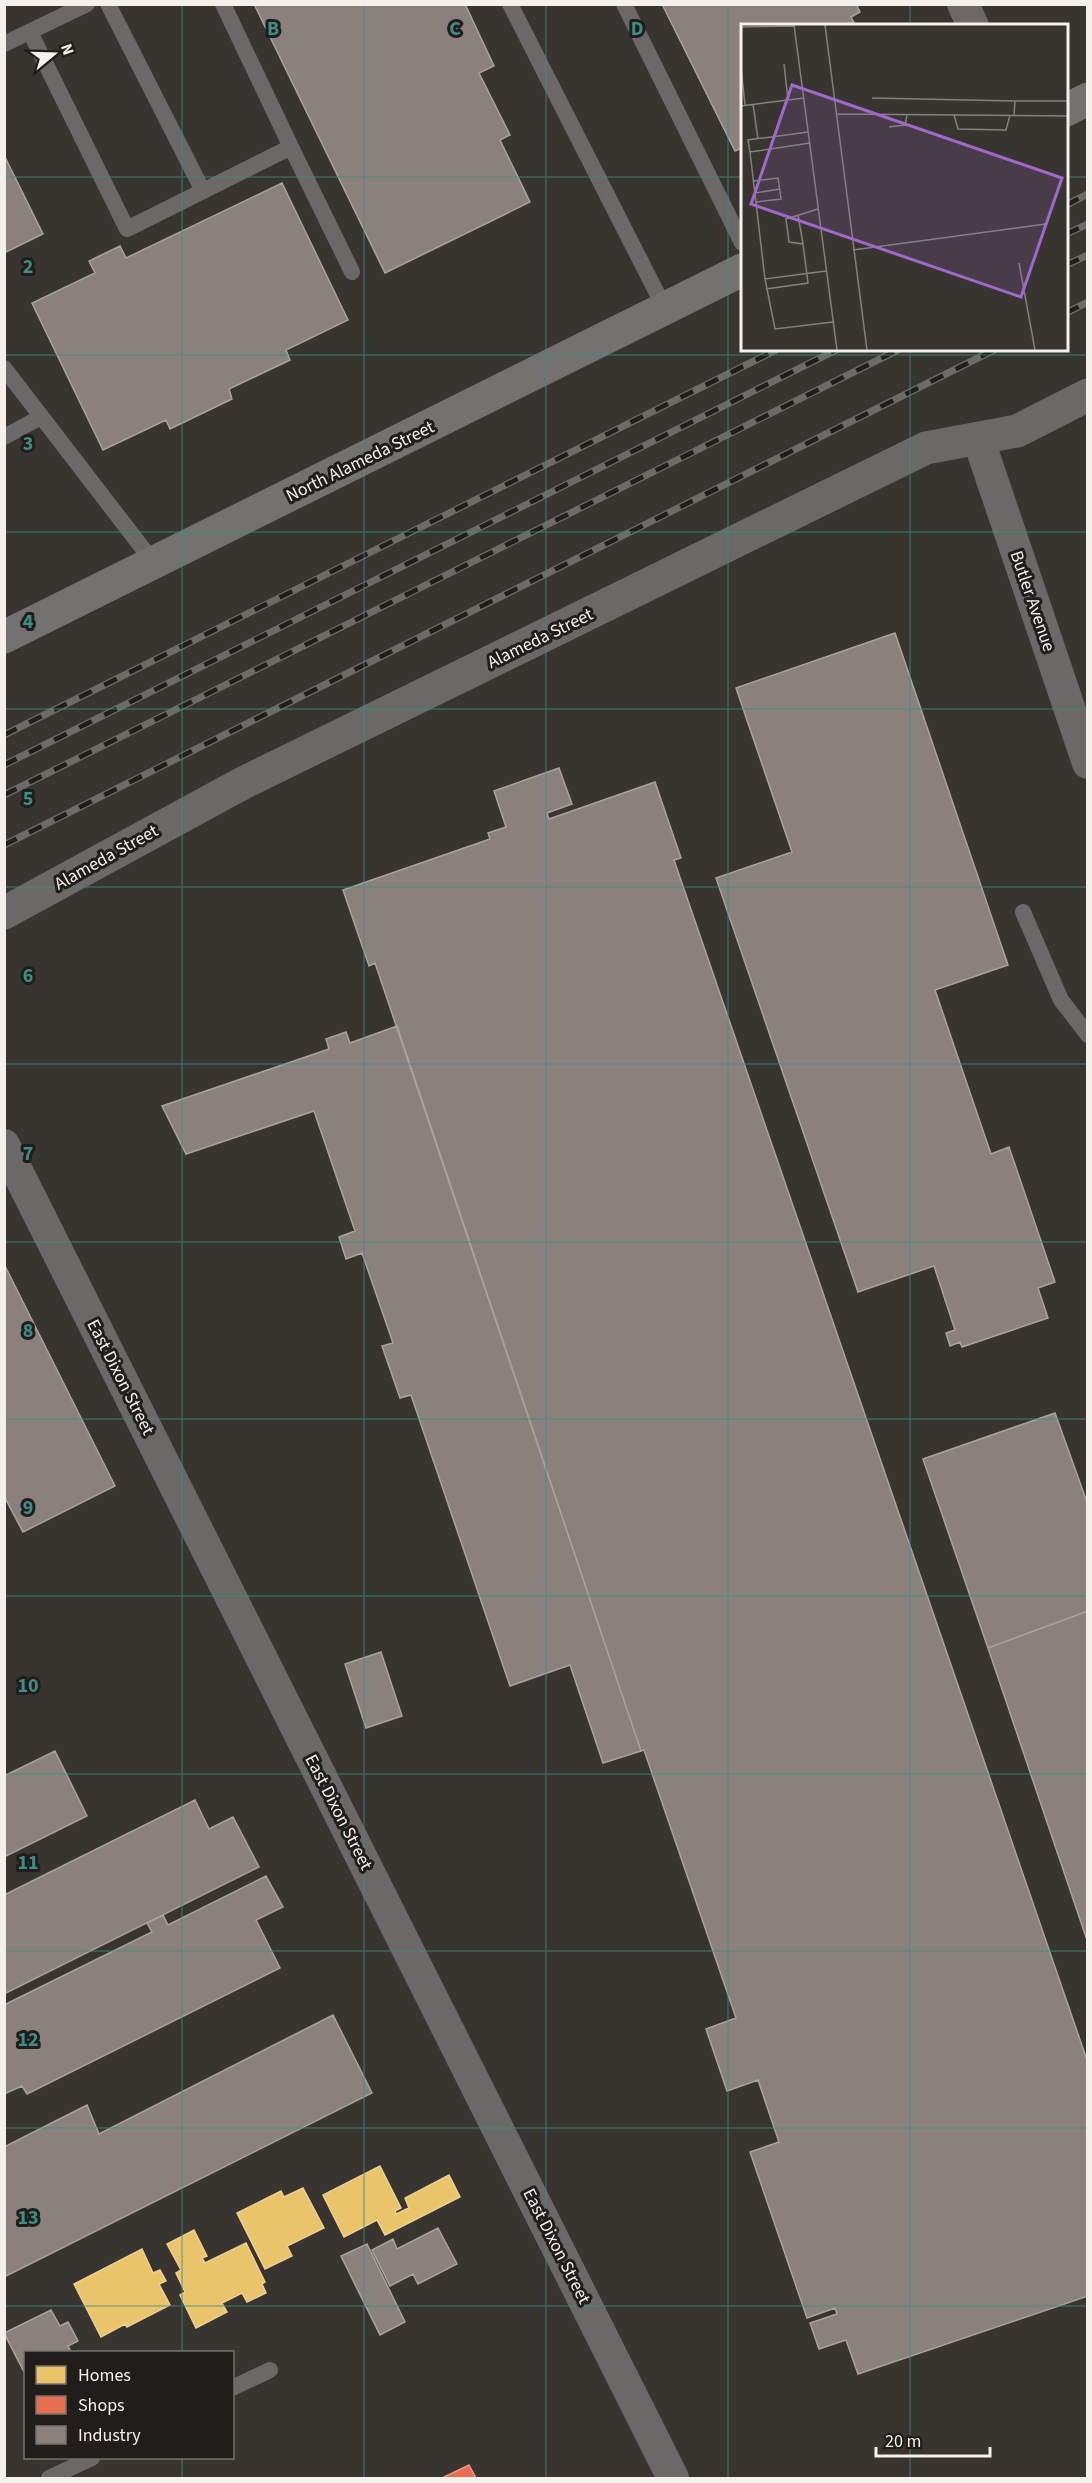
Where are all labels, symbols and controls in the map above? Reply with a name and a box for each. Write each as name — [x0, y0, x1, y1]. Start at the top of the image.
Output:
text: B — [267, 15, 279, 43]
text: C — [449, 15, 461, 43]
text: D — [631, 15, 643, 43]
north arrow — [24, 24, 84, 84]
inset map — [741, 24, 1068, 351]
text: N — [55, 41, 79, 58]
text: 2 — [23, 253, 33, 281]
street label: North Alameda Street — [282, 415, 439, 508]
text: 3 — [23, 430, 33, 458]
street label: Butler Avenue — [1004, 547, 1062, 655]
street label: Alameda Street — [483, 602, 597, 675]
text: 4 — [23, 608, 34, 636]
text: 5 — [23, 785, 33, 813]
street label: Alameda Street — [50, 819, 163, 896]
text: 6 — [23, 962, 33, 990]
text: 7 — [23, 1140, 33, 1168]
street label: East Dixon Street — [81, 1315, 161, 1439]
text: 8 — [23, 1317, 33, 1345]
text: 9 — [23, 1494, 33, 1522]
text: 10 — [17, 1672, 39, 1700]
street label: East Dixon Street — [299, 1750, 379, 1874]
text: 11 — [17, 1849, 39, 1877]
text: 12 — [17, 2026, 39, 2054]
street label: East Dixon Street — [517, 2184, 597, 2308]
text: 13 — [17, 2204, 39, 2232]
legend — [24, 2351, 234, 2459]
text: Homes — [78, 2363, 131, 2388]
text: Shops — [78, 2393, 125, 2418]
scale bar — [876, 2420, 990, 2458]
text: Industry — [78, 2423, 141, 2448]
text: 20 m — [885, 2429, 921, 2454]

